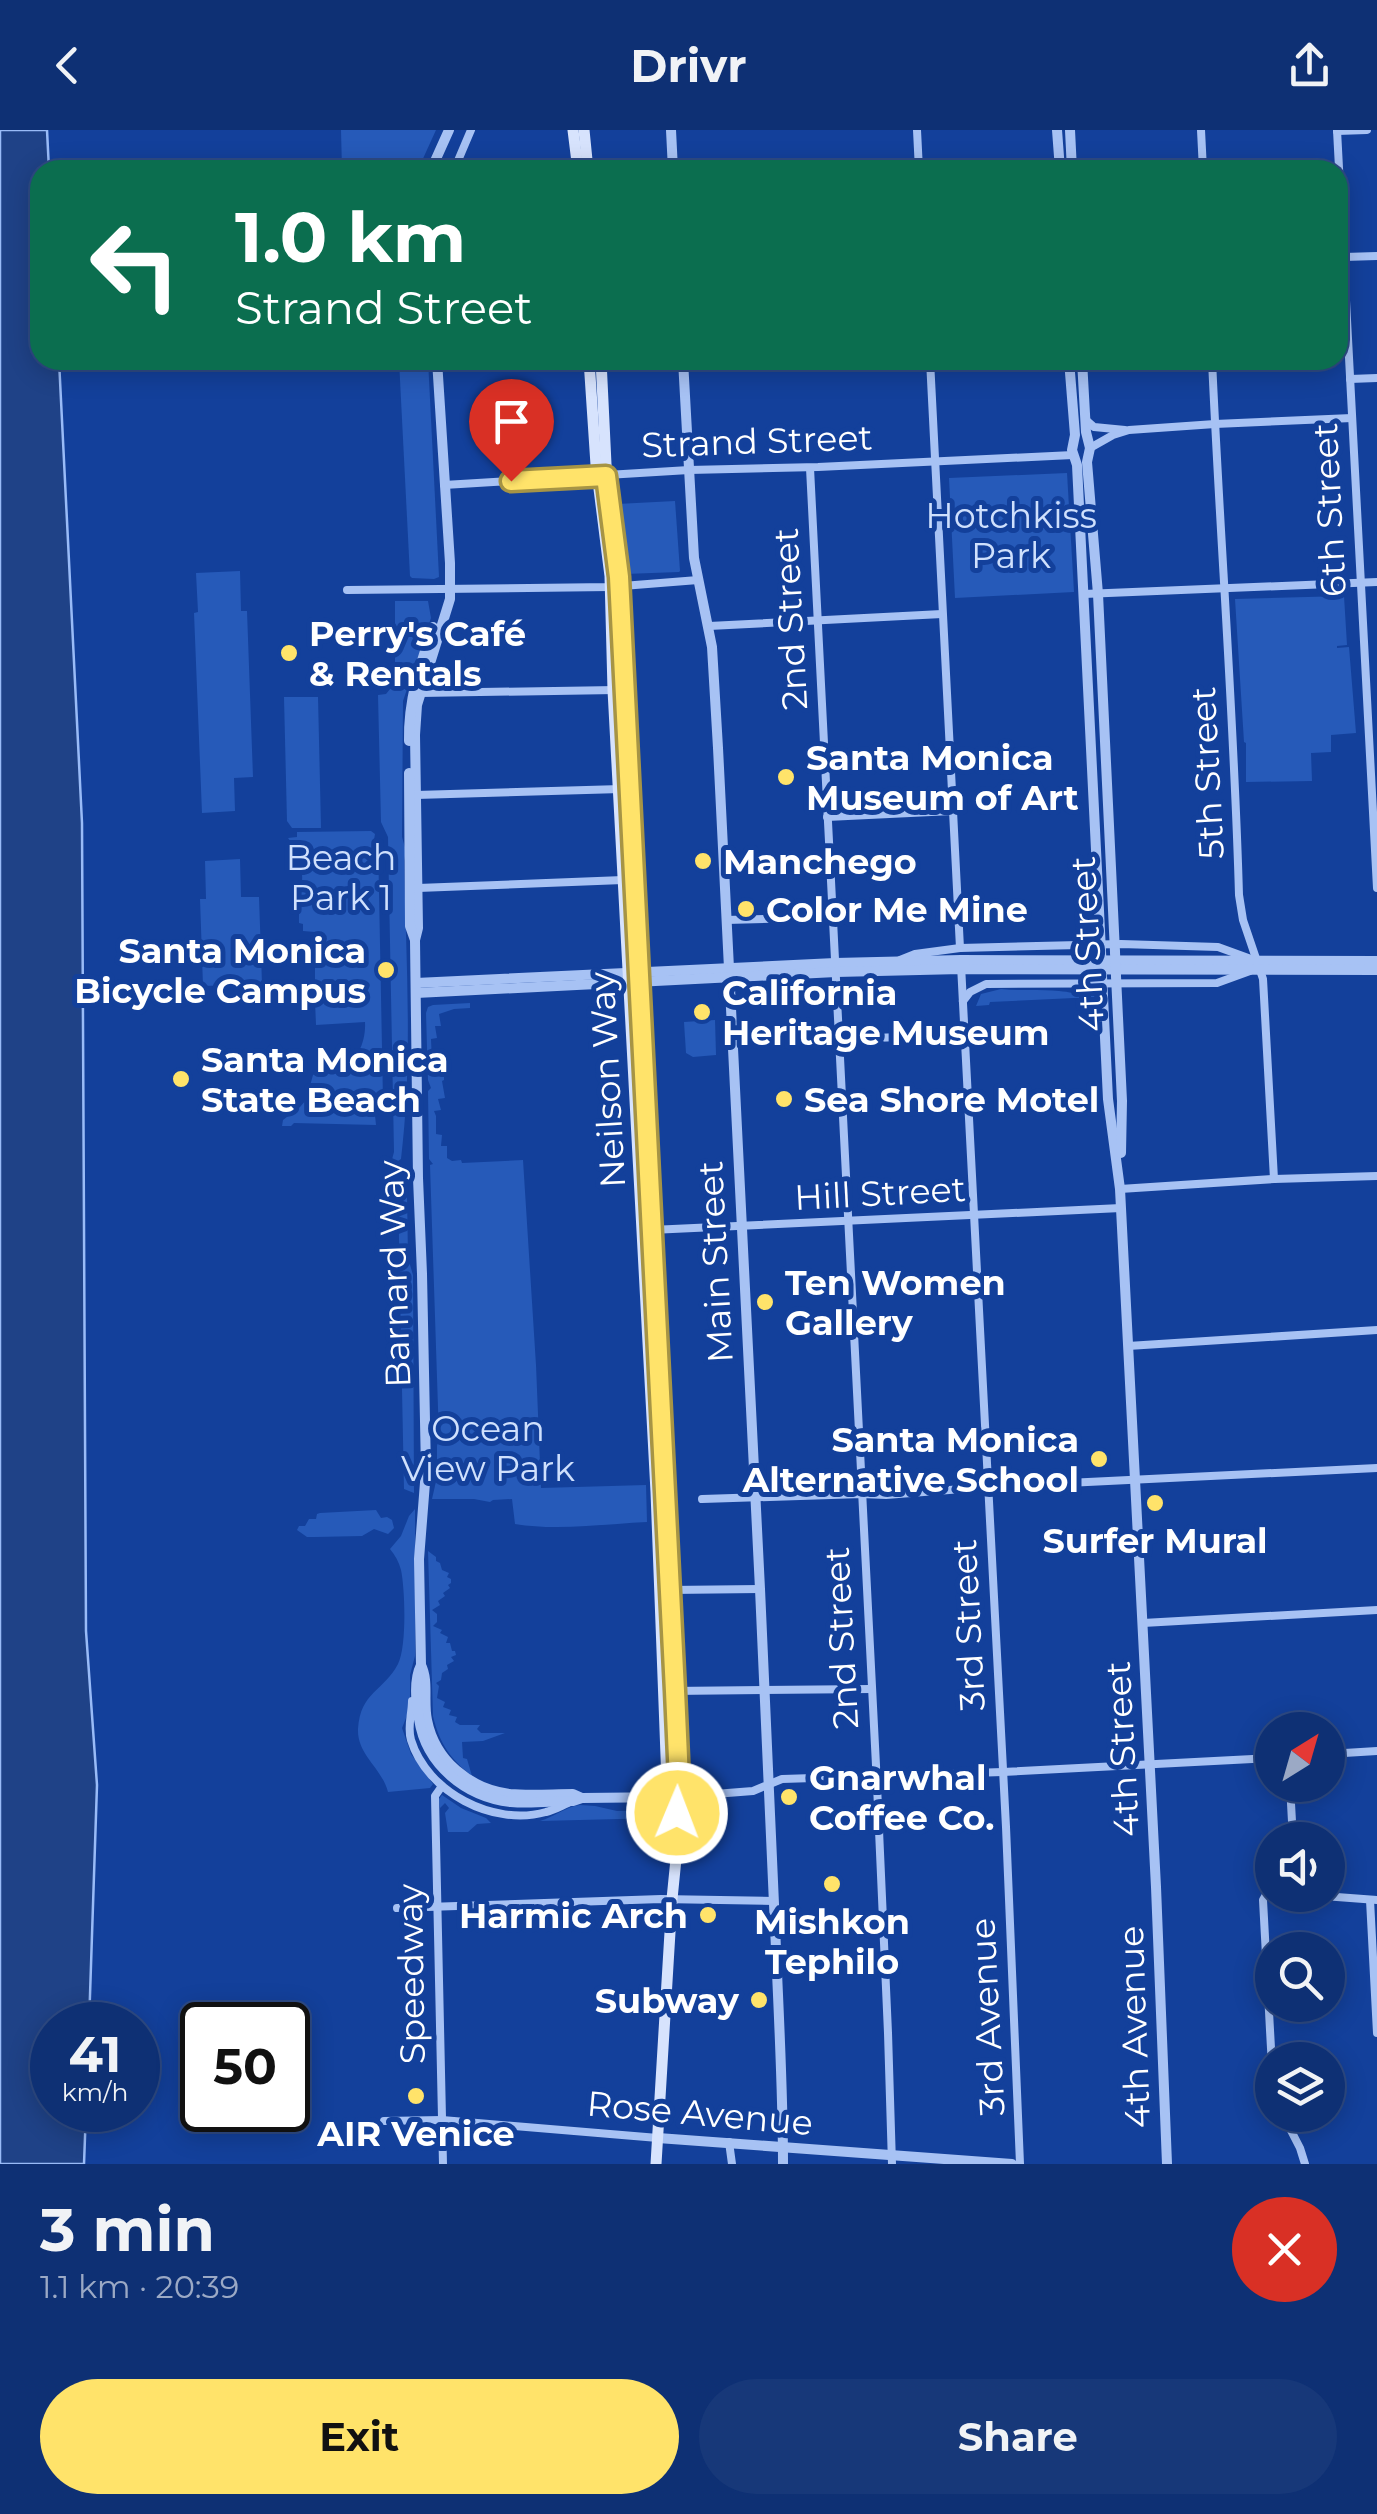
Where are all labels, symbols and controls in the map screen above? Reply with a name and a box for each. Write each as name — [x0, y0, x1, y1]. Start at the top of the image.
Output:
icon: back — [40, 38, 95, 93]
text: Drivr — [630, 38, 747, 93]
icon: share — [1282, 38, 1337, 93]
text: 1.0 km — [235, 194, 466, 280]
icon: left — [70, 200, 200, 330]
text: Strand Street — [235, 280, 532, 335]
pin — [469, 379, 554, 482]
icon: arrive — [484, 394, 539, 449]
street label: Strand Street — [641, 415, 873, 467]
street label: 6th Street — [1303, 422, 1355, 598]
park label: Hotchkiss Park — [925, 494, 1097, 577]
street label: 2nd Street — [764, 527, 816, 711]
place label: Perry's Café & Rentals — [309, 612, 526, 695]
marker: Perry's Café & Rentals — [278, 642, 300, 664]
street label: 5th Street — [1181, 686, 1233, 860]
place label: Santa Monica Museum of Art — [806, 736, 1079, 819]
marker: Santa Monica Museum of Art — [775, 766, 797, 788]
park label: Beach Park 1 — [286, 836, 396, 919]
place label: Manchego — [723, 840, 917, 883]
marker: Manchego — [692, 850, 714, 872]
street label: 4th Street — [1061, 855, 1113, 1033]
place label: Color Me Mine — [766, 888, 1028, 931]
marker: Color Me Mine — [735, 898, 757, 920]
place label: Santa Monica Bicycle Campus — [74, 929, 366, 1012]
marker: Santa Monica Bicycle Campus — [375, 959, 397, 981]
street label: Neilson Way — [580, 971, 634, 1189]
place label: California Heritage Museum — [722, 971, 1050, 1054]
marker: California Heritage Museum — [691, 1001, 713, 1023]
place label: Santa Monica State Beach — [201, 1038, 449, 1121]
marker: Santa Monica State Beach — [170, 1068, 192, 1090]
place label: Sea Shore Motel — [804, 1078, 1099, 1121]
marker: Sea Shore Motel — [773, 1088, 795, 1110]
street label: Barnard Way — [369, 1160, 419, 1388]
street label: Main Street — [688, 1160, 742, 1364]
street label: Hill Street — [793, 1167, 967, 1219]
place label: Ten Women Gallery — [785, 1261, 1006, 1344]
marker: Ten Women Gallery — [754, 1291, 776, 1313]
park label: Ocean View Park — [401, 1407, 575, 1490]
place label: Santa Monica Alternative School — [741, 1418, 1079, 1501]
marker: Santa Monica Alternative School — [1088, 1448, 1110, 1470]
marker: Surfer Mural — [1144, 1492, 1166, 1514]
place label: Surfer Mural — [1042, 1519, 1268, 1562]
street label: 3rd Street — [942, 1538, 994, 1712]
street label: 2nd Street — [815, 1546, 867, 1730]
street label: 4th Street — [1096, 1660, 1148, 1838]
north arrow — [1255, 1712, 1345, 1802]
map controls — [1255, 1712, 1345, 2132]
place label: Gnarwhal Coffee Co. — [809, 1756, 994, 1839]
position arrow — [625, 1761, 729, 1865]
marker: Gnarwhal Coffee Co. — [778, 1786, 800, 1808]
button: sound — [1255, 1822, 1345, 1912]
marker: Mishkon Tephilo — [821, 1873, 843, 1895]
street label: Speedway — [388, 1883, 434, 2065]
place label: Harmic Arch — [459, 1894, 688, 1937]
place label: Mishkon Tephilo — [754, 1900, 910, 1983]
marker: Harmic Arch — [697, 1904, 719, 1926]
street label: 3rd Avenue — [960, 1917, 1014, 2117]
street label: 4th Avenue — [1109, 1925, 1159, 2129]
button: search — [1255, 1932, 1345, 2022]
place label: Subway — [595, 1979, 740, 2022]
marker: Subway — [748, 1989, 770, 2011]
speed limit sign: 50 — [180, 2002, 310, 2132]
text: 41 — [69, 2024, 121, 2085]
button: layers — [1255, 2042, 1345, 2132]
text: km/h — [62, 2077, 128, 2107]
street label: Rose Avenue — [585, 2082, 815, 2144]
marker: AIR Venice — [405, 2085, 427, 2107]
place label: AIR Venice — [316, 2112, 515, 2155]
text: 3 min — [40, 2193, 215, 2266]
button: close — [1232, 2197, 1337, 2302]
text: 1.1 km · 20:39 — [40, 2267, 239, 2306]
button: Exit — [40, 2379, 679, 2494]
button: Share — [699, 2379, 1337, 2494]

